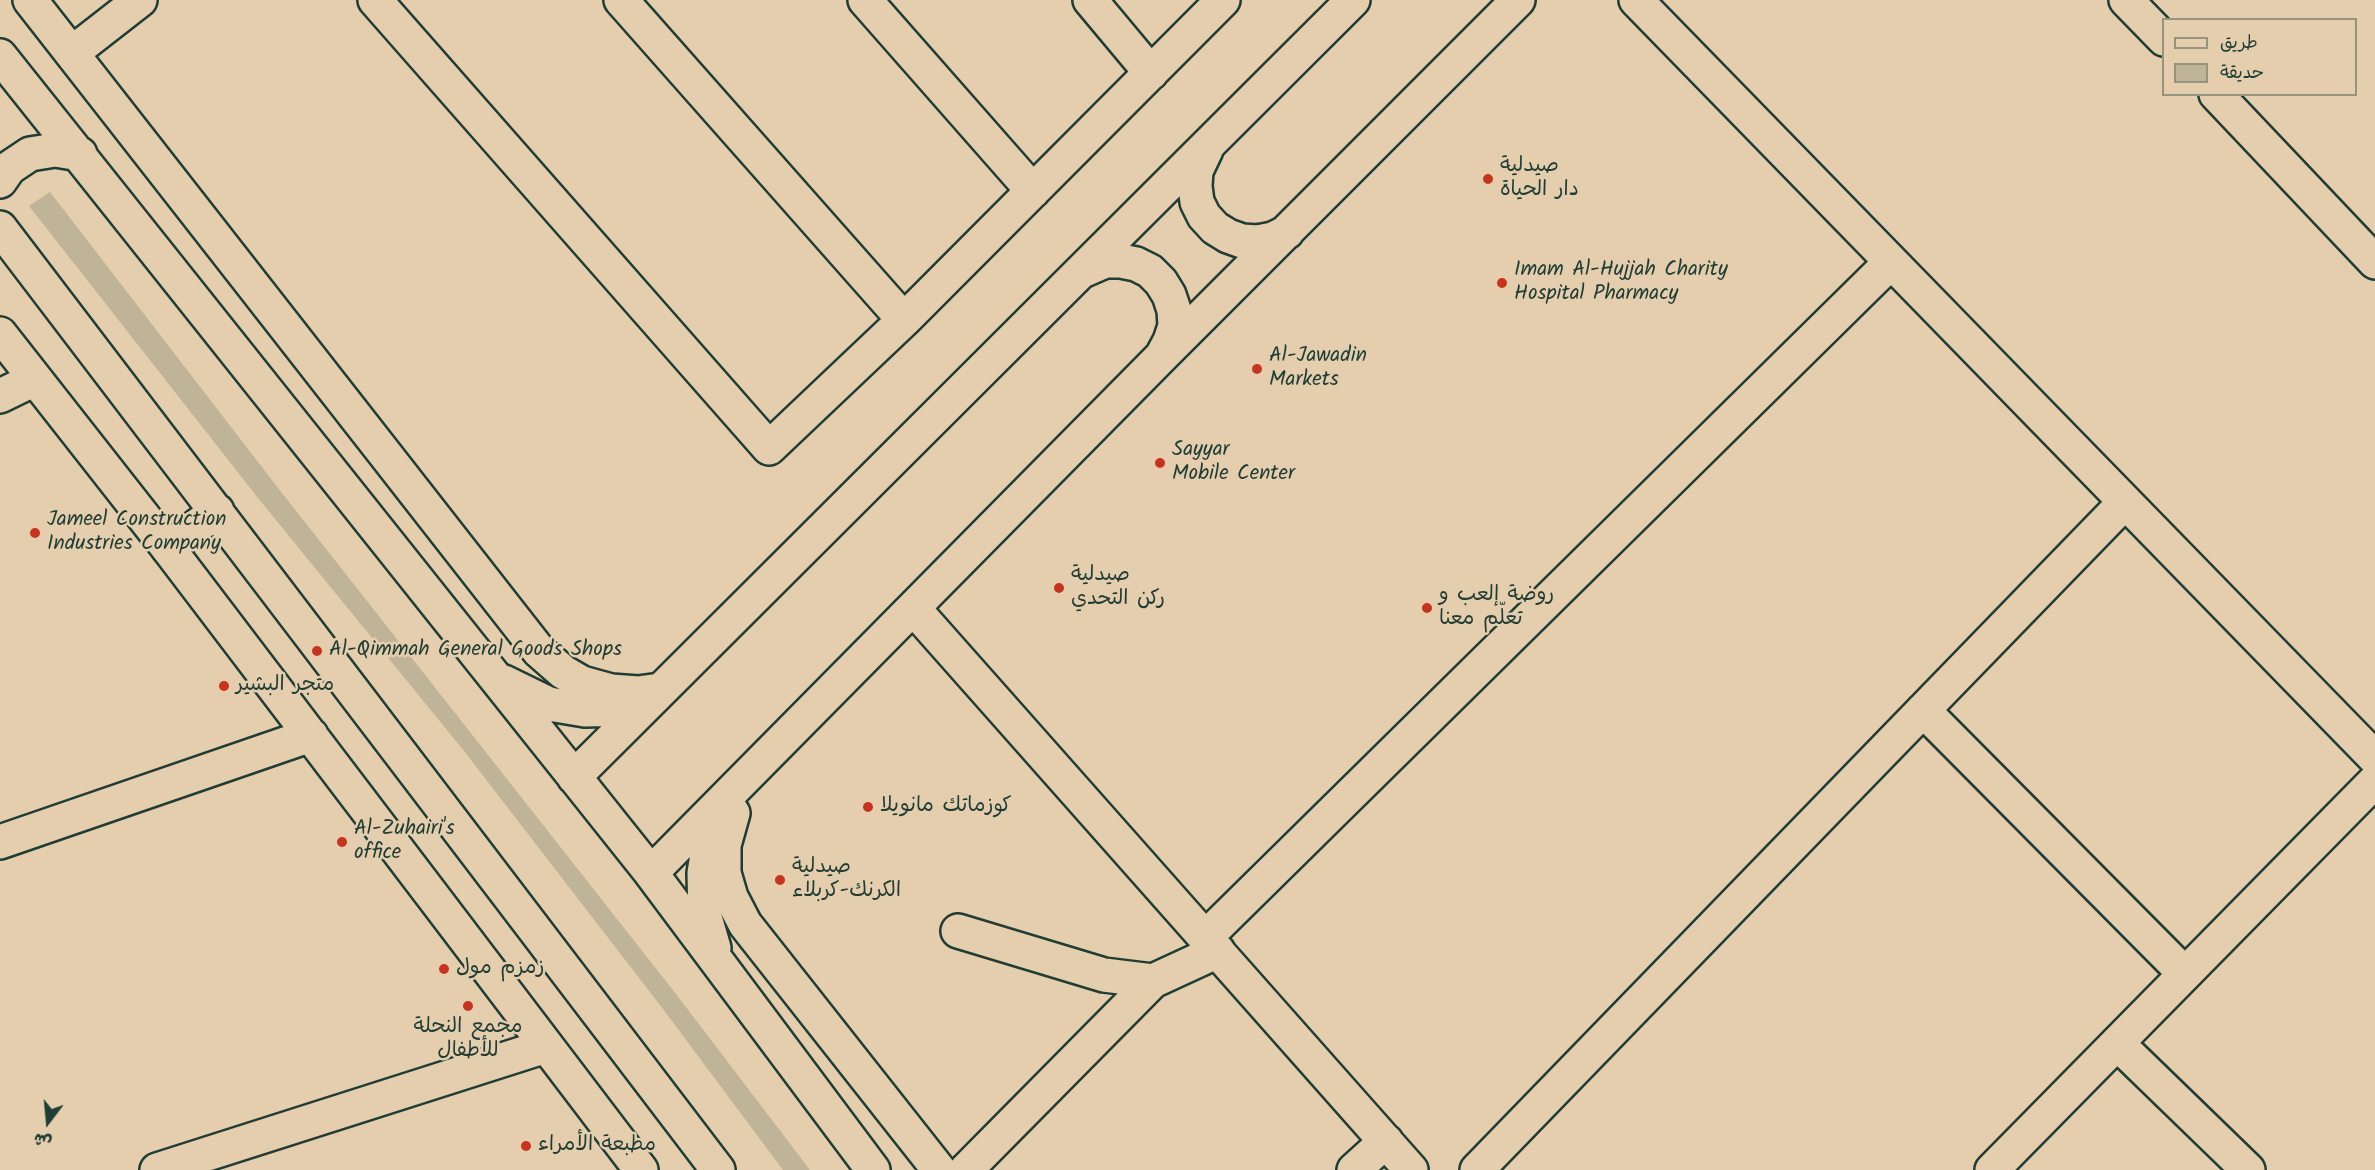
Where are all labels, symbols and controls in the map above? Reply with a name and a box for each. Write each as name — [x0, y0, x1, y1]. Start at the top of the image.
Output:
legend — [2162, 18, 2357, 96]
text: طريق — [2220, 29, 2258, 58]
text: حديقة — [2220, 59, 2264, 88]
place label: صيدلية دار الحياة — [1500, 154, 1579, 204]
marker: صيدلية دار الحياة — [1481, 172, 1495, 186]
place label: Imam Al-Hujjah Charity Hospital Pharmacy — [1514, 258, 1728, 308]
marker: Imam Al-Hujjah Charity Hospital Pharmacy — [1495, 276, 1509, 290]
place label: Al-Jawadin Markets — [1269, 344, 1367, 394]
marker: Al-Jawadin Markets — [1250, 362, 1264, 376]
place label: Sayyar Mobile Center — [1172, 438, 1295, 488]
marker: Sayyar Mobile Center — [1153, 456, 1167, 470]
place label: Jameel Construction Industries Company — [47, 508, 226, 558]
marker: Jameel Construction Industries Company — [28, 526, 42, 540]
place label: صيدلية ركن التحدي — [1071, 563, 1165, 613]
marker: صيدلية ركن التحدي — [1052, 581, 1066, 595]
place label: روضة إلعب و تعلّم معنا — [1439, 583, 1554, 633]
marker: روضة إلعب و تعلّم معنا — [1420, 601, 1434, 615]
place label: Al-Qimmah General Goods Shops — [329, 638, 622, 664]
marker: Al-Qimmah General Goods Shops — [310, 644, 324, 658]
place label: متجر البشير — [236, 673, 334, 699]
marker: متجر البشير — [217, 679, 231, 693]
place label: كوزماتك مانويلا — [880, 794, 1012, 820]
marker: كوزماتك مانويلا — [861, 800, 875, 814]
place label: Al-Zuhairi's office — [354, 817, 455, 867]
marker: Al-Zuhairi's office — [335, 835, 349, 849]
place label: صيدلية الكرنك-كربلاء — [792, 855, 901, 905]
marker: صيدلية الكرنك-كربلاء — [773, 873, 787, 887]
place label: زمزم مول — [456, 956, 544, 982]
marker: زمزم مول — [437, 962, 451, 976]
marker: مجمع النحلة للأطفال — [461, 999, 475, 1013]
place label: مجمع النحلة للأطفال — [414, 1015, 522, 1065]
north arrow — [18, 1092, 78, 1152]
text: ش — [31, 1125, 55, 1154]
place label: مطبعة الأمراء — [538, 1133, 656, 1159]
marker: مطبعة الأمراء — [519, 1139, 533, 1153]

